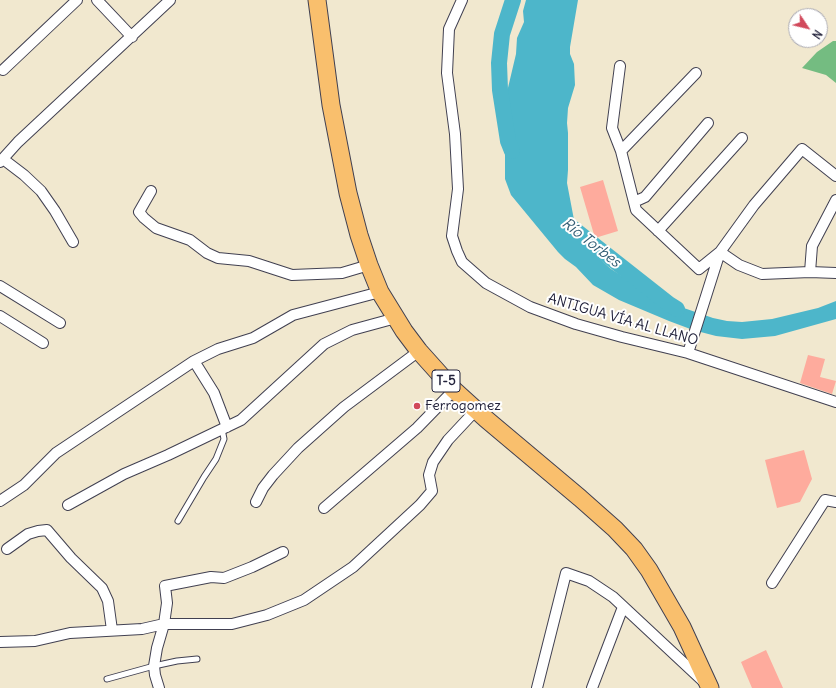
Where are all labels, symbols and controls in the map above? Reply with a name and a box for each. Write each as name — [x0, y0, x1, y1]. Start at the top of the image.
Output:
north arrow — [788, 8, 828, 48]
text: N — [809, 27, 825, 41]
water label: Río Torbes — [558, 215, 624, 271]
street label: ANTIGUA VÍA AL LLANO — [546, 290, 700, 350]
road number: T-5 — [432, 370, 460, 392]
place label: Ferrogomez — [425, 398, 501, 414]
marker: Ferrogomez — [412, 401, 422, 411]

